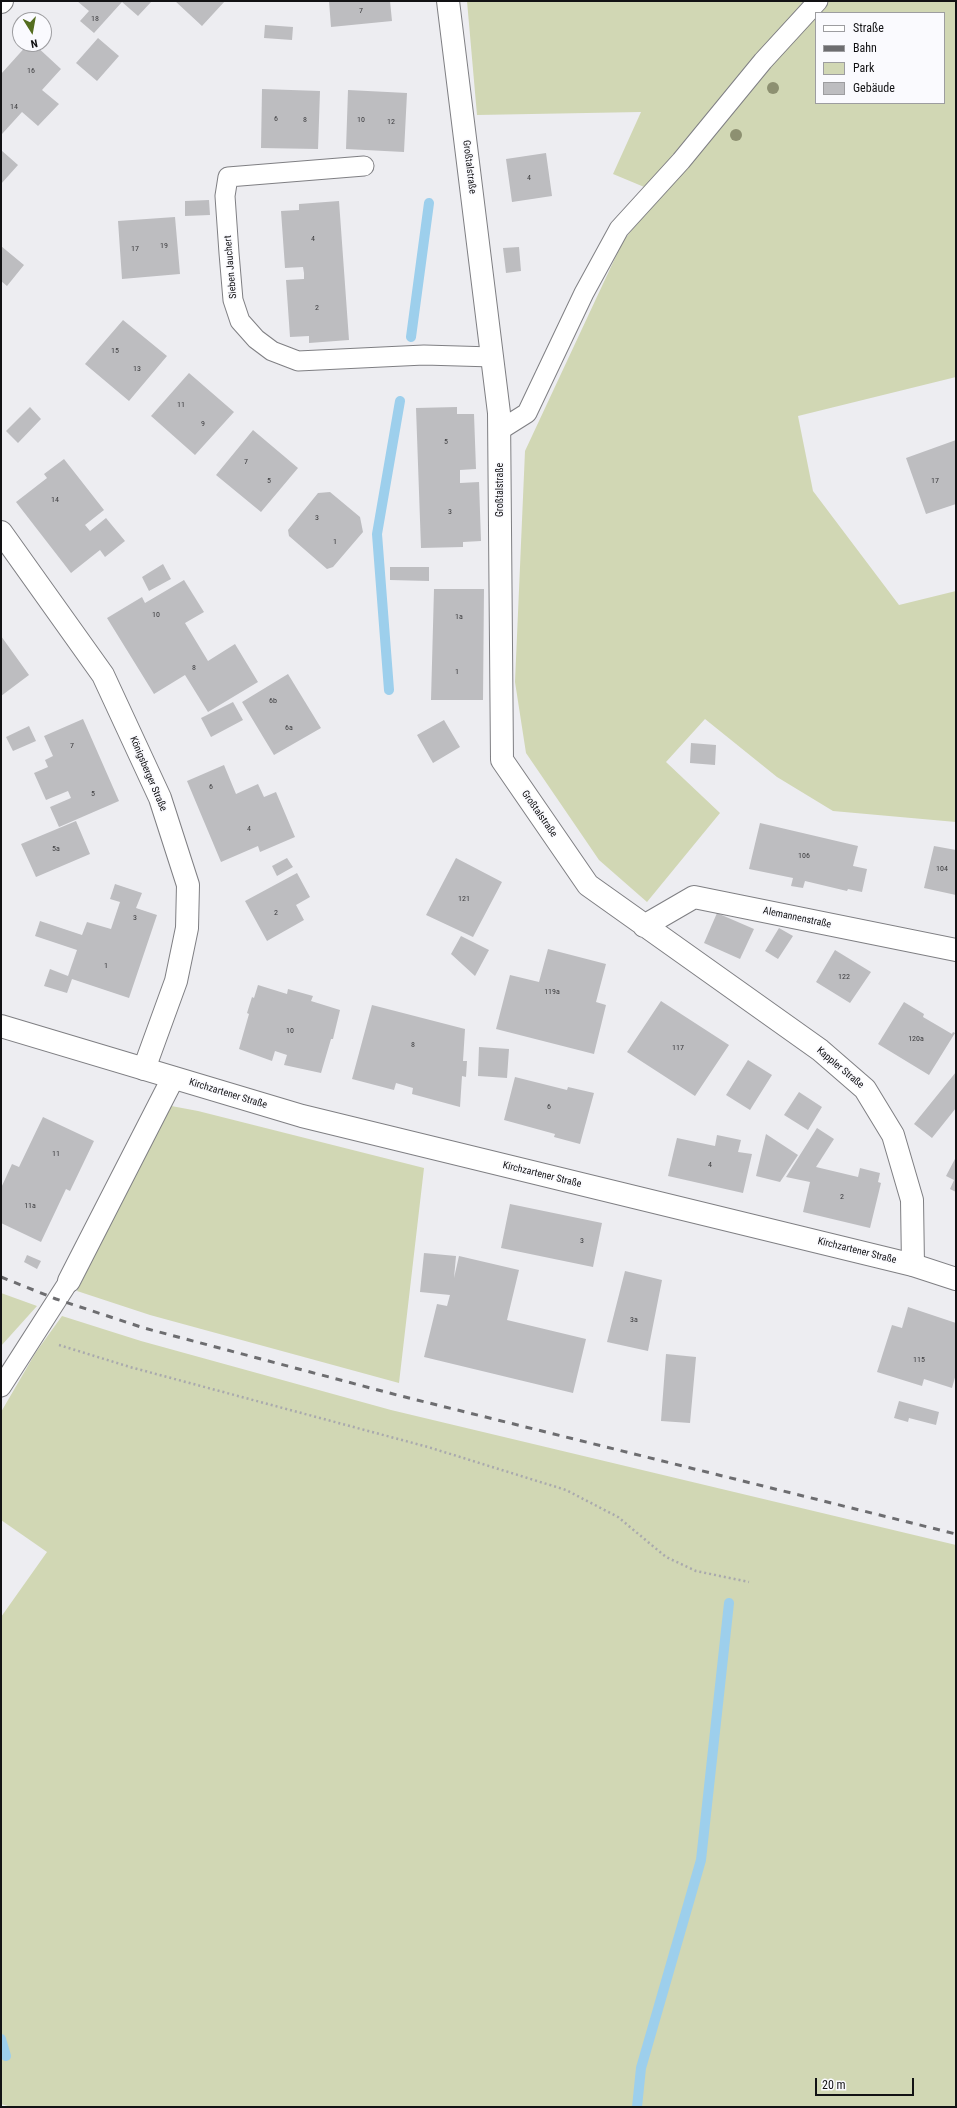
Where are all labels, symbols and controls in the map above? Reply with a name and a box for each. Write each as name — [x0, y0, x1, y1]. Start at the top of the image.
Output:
house number: 7 — [359, 6, 363, 16]
north arrow — [12, 12, 52, 52]
legend — [815, 12, 945, 104]
house number: 18 — [91, 14, 99, 24]
text: Straße — [853, 21, 884, 35]
text: N — [30, 36, 39, 50]
text: Bahn — [853, 41, 877, 55]
text: Park — [853, 61, 874, 75]
house number: 16 — [27, 66, 35, 76]
text: Gebäude — [853, 81, 895, 95]
house number: 14 — [10, 102, 18, 112]
house number: 6 — [274, 114, 278, 124]
house number: 8 — [303, 115, 307, 125]
house number: 10 — [357, 115, 365, 125]
house number: 12 — [387, 117, 395, 127]
street label: Großtalstraße — [460, 139, 478, 195]
house number: 4 — [527, 173, 531, 183]
house number: 4 — [311, 234, 315, 244]
street label: Sieben Jauchert — [222, 235, 240, 299]
house number: 19 — [160, 241, 168, 251]
house number: 17 — [131, 244, 139, 254]
house number: 2 — [315, 303, 319, 313]
house number: 15 — [111, 346, 119, 356]
house number: 13 — [133, 364, 141, 374]
house number: 11 — [177, 400, 185, 410]
house number: 9 — [201, 419, 205, 429]
house number: 5 — [444, 437, 448, 447]
house number: 7 — [244, 457, 248, 467]
street label: Großtalstraße — [494, 463, 506, 517]
house number: 5 — [267, 476, 271, 486]
house number: 17 — [931, 476, 939, 486]
house number: 14 — [51, 495, 59, 505]
house number: 3 — [448, 507, 452, 517]
house number: 3 — [315, 513, 319, 523]
house number: 1 — [333, 537, 337, 547]
house number: 10 — [152, 610, 160, 620]
house number: 1a — [455, 612, 463, 622]
house number: 8 — [192, 663, 196, 673]
house number: 1 — [455, 667, 459, 677]
house number: 6b — [269, 696, 277, 706]
house number: 6a — [285, 723, 293, 733]
street label: Königsberger Straße — [127, 735, 169, 813]
house number: 7 — [70, 741, 74, 751]
house number: 6 — [209, 782, 213, 792]
street label: Großtalstraße — [519, 788, 559, 840]
house number: 5 — [91, 789, 95, 799]
house number: 4 — [247, 824, 251, 834]
house number: 5a — [52, 844, 60, 854]
house number: 106 — [798, 851, 810, 861]
house number: 104 — [936, 864, 948, 874]
house number: 121 — [458, 894, 470, 904]
street label: Alemannenstraße — [762, 905, 832, 931]
house number: 2 — [274, 908, 278, 918]
house number: 3 — [133, 913, 137, 923]
house number: 1 — [104, 961, 108, 971]
house number: 122 — [838, 972, 850, 982]
house number: 119a — [544, 987, 560, 997]
house number: 10 — [286, 1026, 294, 1036]
house number: 120a — [908, 1034, 924, 1044]
house number: 8 — [411, 1040, 415, 1050]
house number: 117 — [672, 1043, 684, 1053]
street label: Kappler Straße — [814, 1045, 866, 1091]
street label: Kirchzartener Straße — [188, 1076, 268, 1112]
house number: 6 — [547, 1102, 551, 1112]
house number: 11 — [52, 1149, 60, 1159]
street label: Kirchzartener Straße — [501, 1159, 583, 1191]
house number: 4 — [708, 1160, 712, 1170]
house number: 2 — [840, 1192, 844, 1202]
house number: 11a — [24, 1201, 36, 1211]
street label: Kirchzartener Straße — [816, 1235, 898, 1267]
house number: 3 — [580, 1236, 584, 1246]
house number: 3a — [630, 1315, 638, 1325]
house number: 115 — [913, 1355, 925, 1365]
scale bar — [817, 2070, 916, 2096]
text: 20 m — [822, 2078, 846, 2092]

